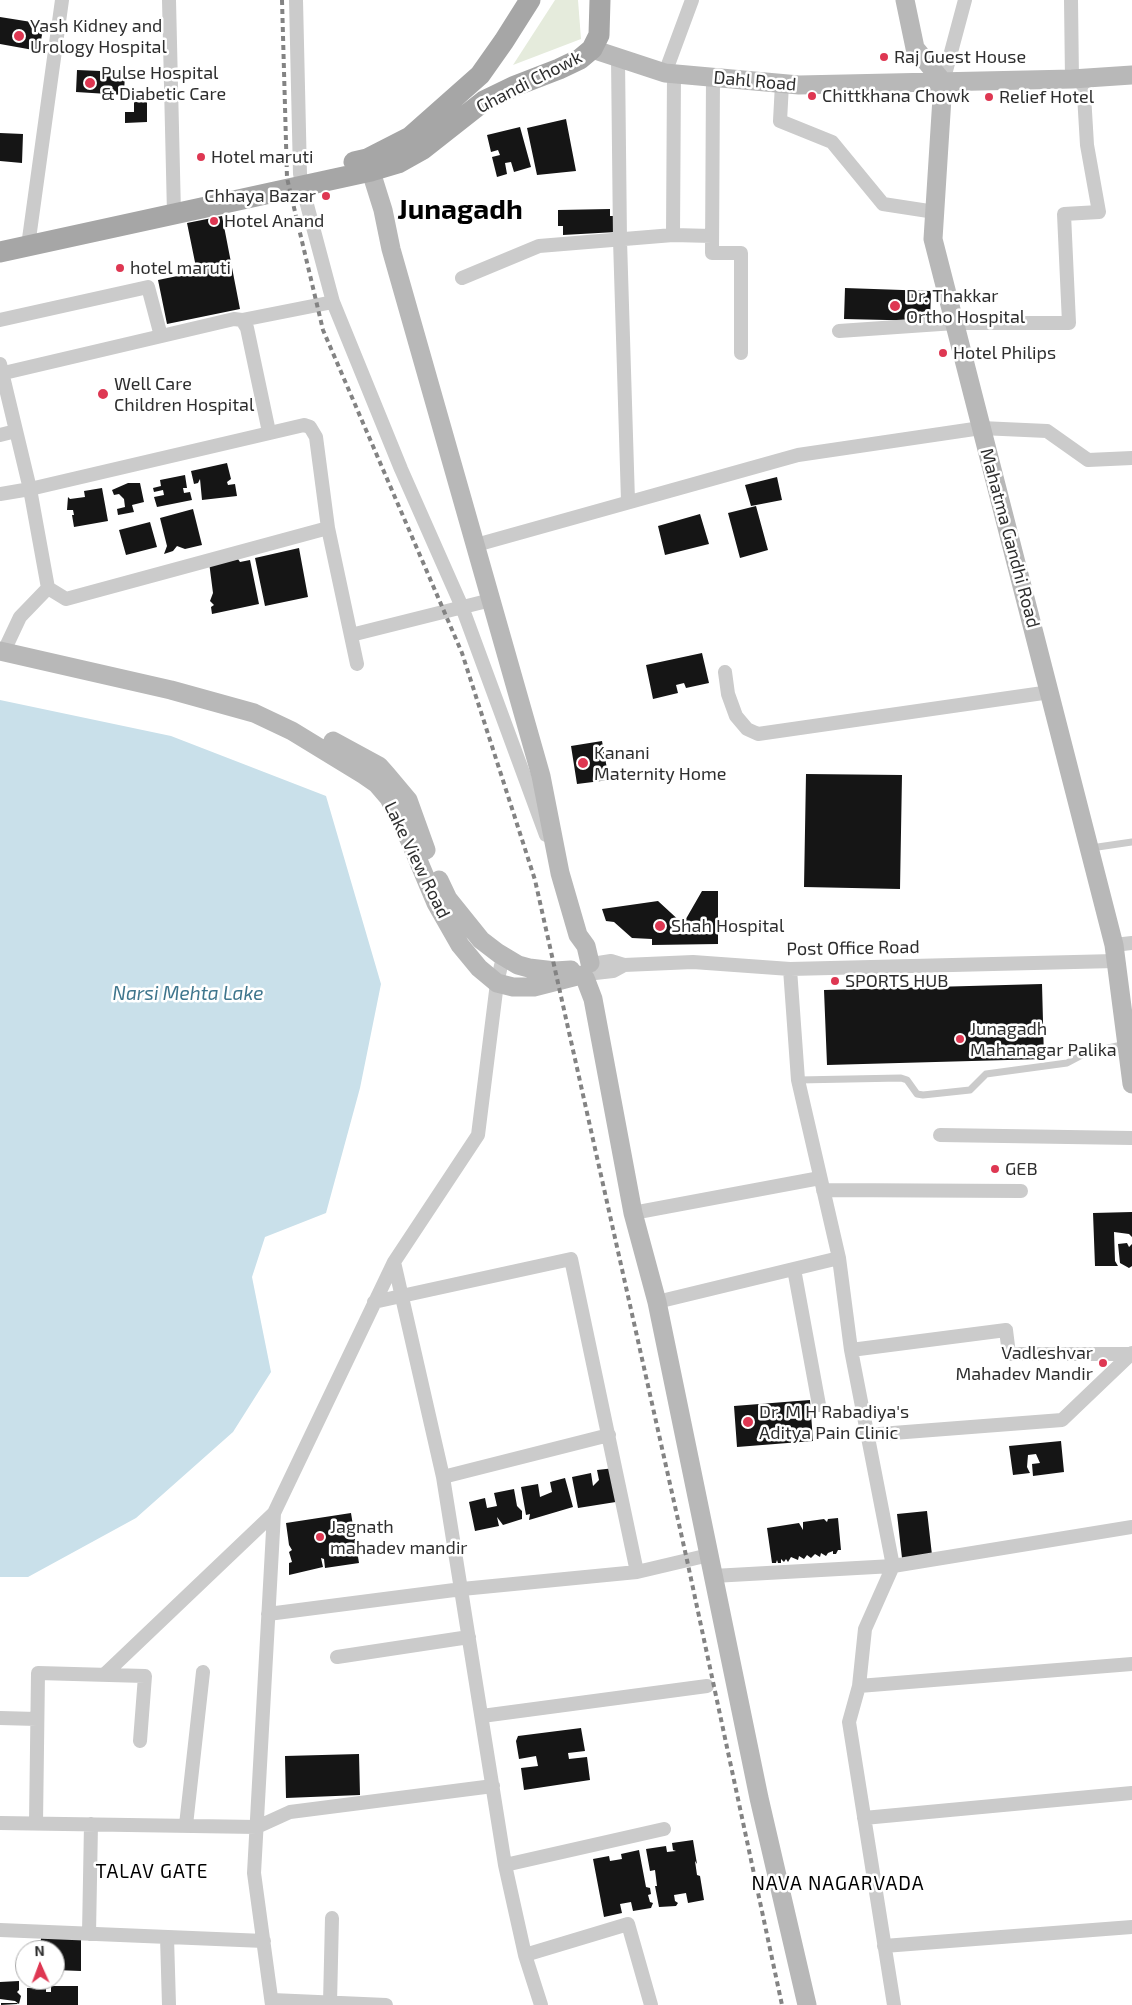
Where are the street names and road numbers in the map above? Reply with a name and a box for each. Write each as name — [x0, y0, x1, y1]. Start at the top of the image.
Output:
street label: Ghandi Chowk — [473, 46, 585, 118]
street label: Dahl Road — [713, 67, 797, 95]
street label: Mahatma Gandhi Road — [976, 446, 1044, 630]
street label: Lake View Road — [379, 798, 455, 922]
street label: Post Office Road — [786, 936, 920, 960]

